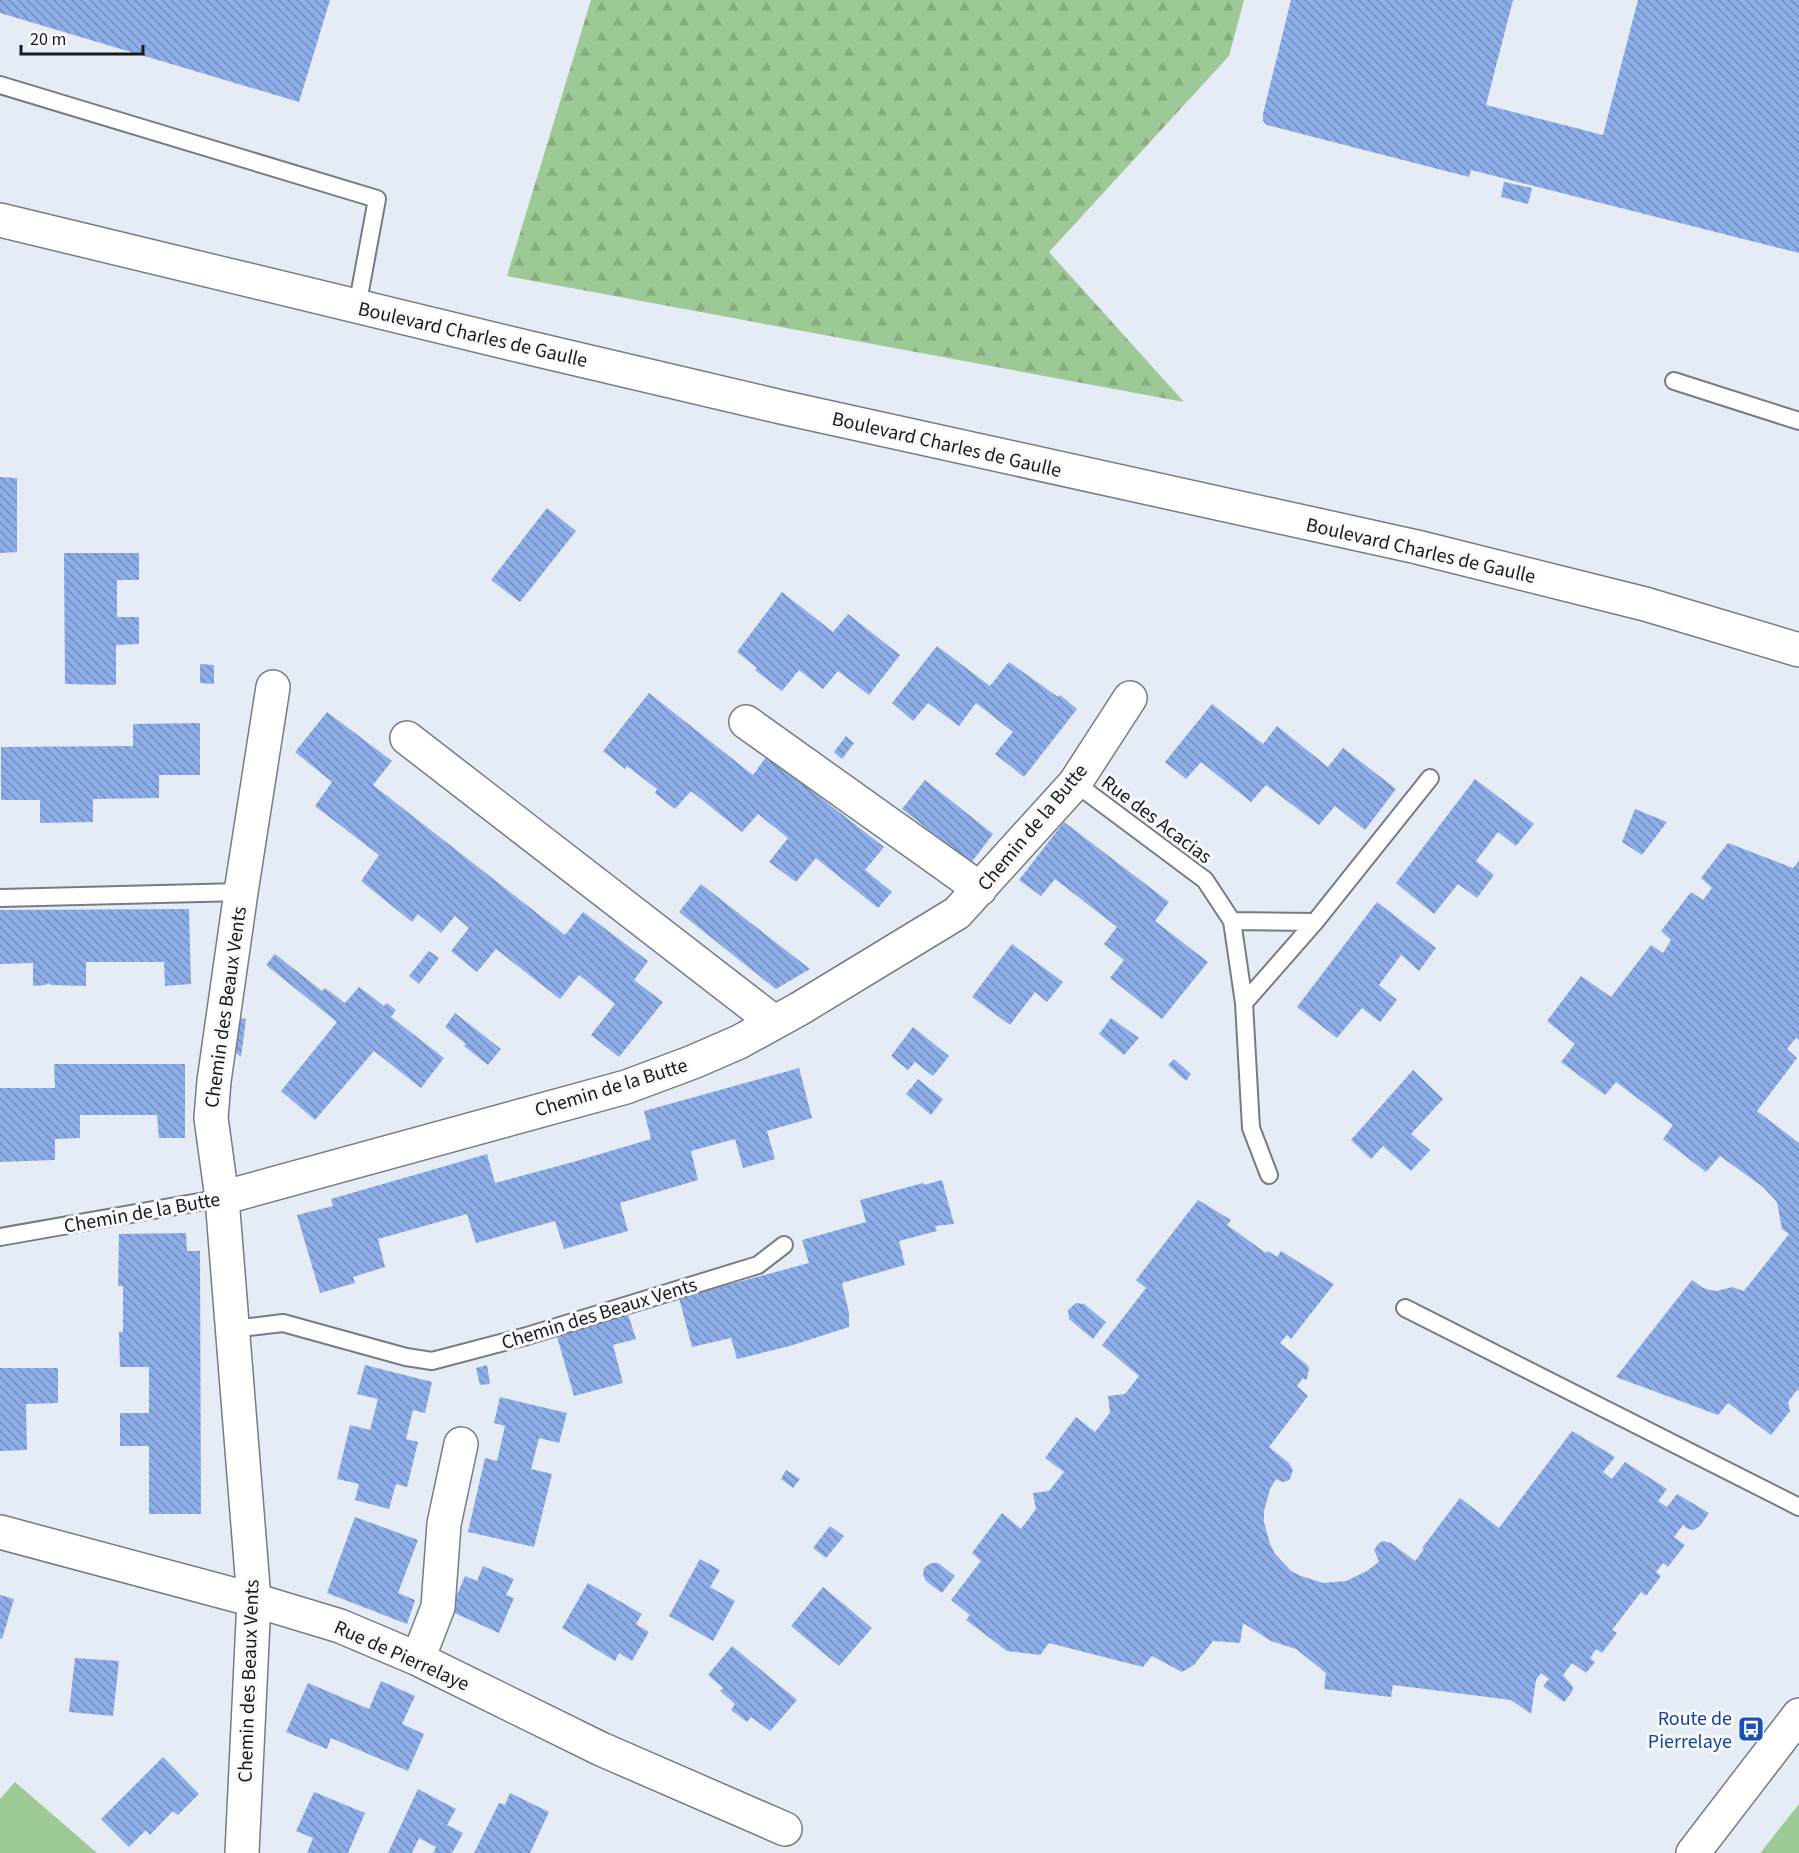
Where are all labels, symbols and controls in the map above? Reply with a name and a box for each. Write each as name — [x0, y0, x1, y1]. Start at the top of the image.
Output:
scale bar — [21, 18, 142, 56]
text: 20 m — [30, 27, 66, 52]
street label: Boulevard Charles de Gaulle — [355, 295, 590, 375]
street label: Boulevard Charles de Gaulle — [829, 405, 1064, 485]
street label: Boulevard Charles de Gaulle — [1303, 511, 1538, 591]
street label: Chemin de la Butte — [971, 758, 1094, 897]
street label: Rue des Acacias — [1095, 769, 1218, 871]
street label: Chemin des Beaux Vents — [198, 905, 254, 1110]
street label: Chemin de la Butte — [532, 1051, 691, 1124]
street label: Chemin de la Butte — [62, 1185, 223, 1241]
street label: Chemin des Beaux Vents — [498, 1271, 701, 1357]
street label: Chemin des Beaux Vents — [231, 1579, 267, 1783]
street label: Rue de Pierrelaye — [330, 1614, 474, 1698]
place label: Route de Pierrelaye — [1648, 1705, 1732, 1756]
bus stop icon: Route de Pierrelaye — [1736, 1714, 1766, 1744]

